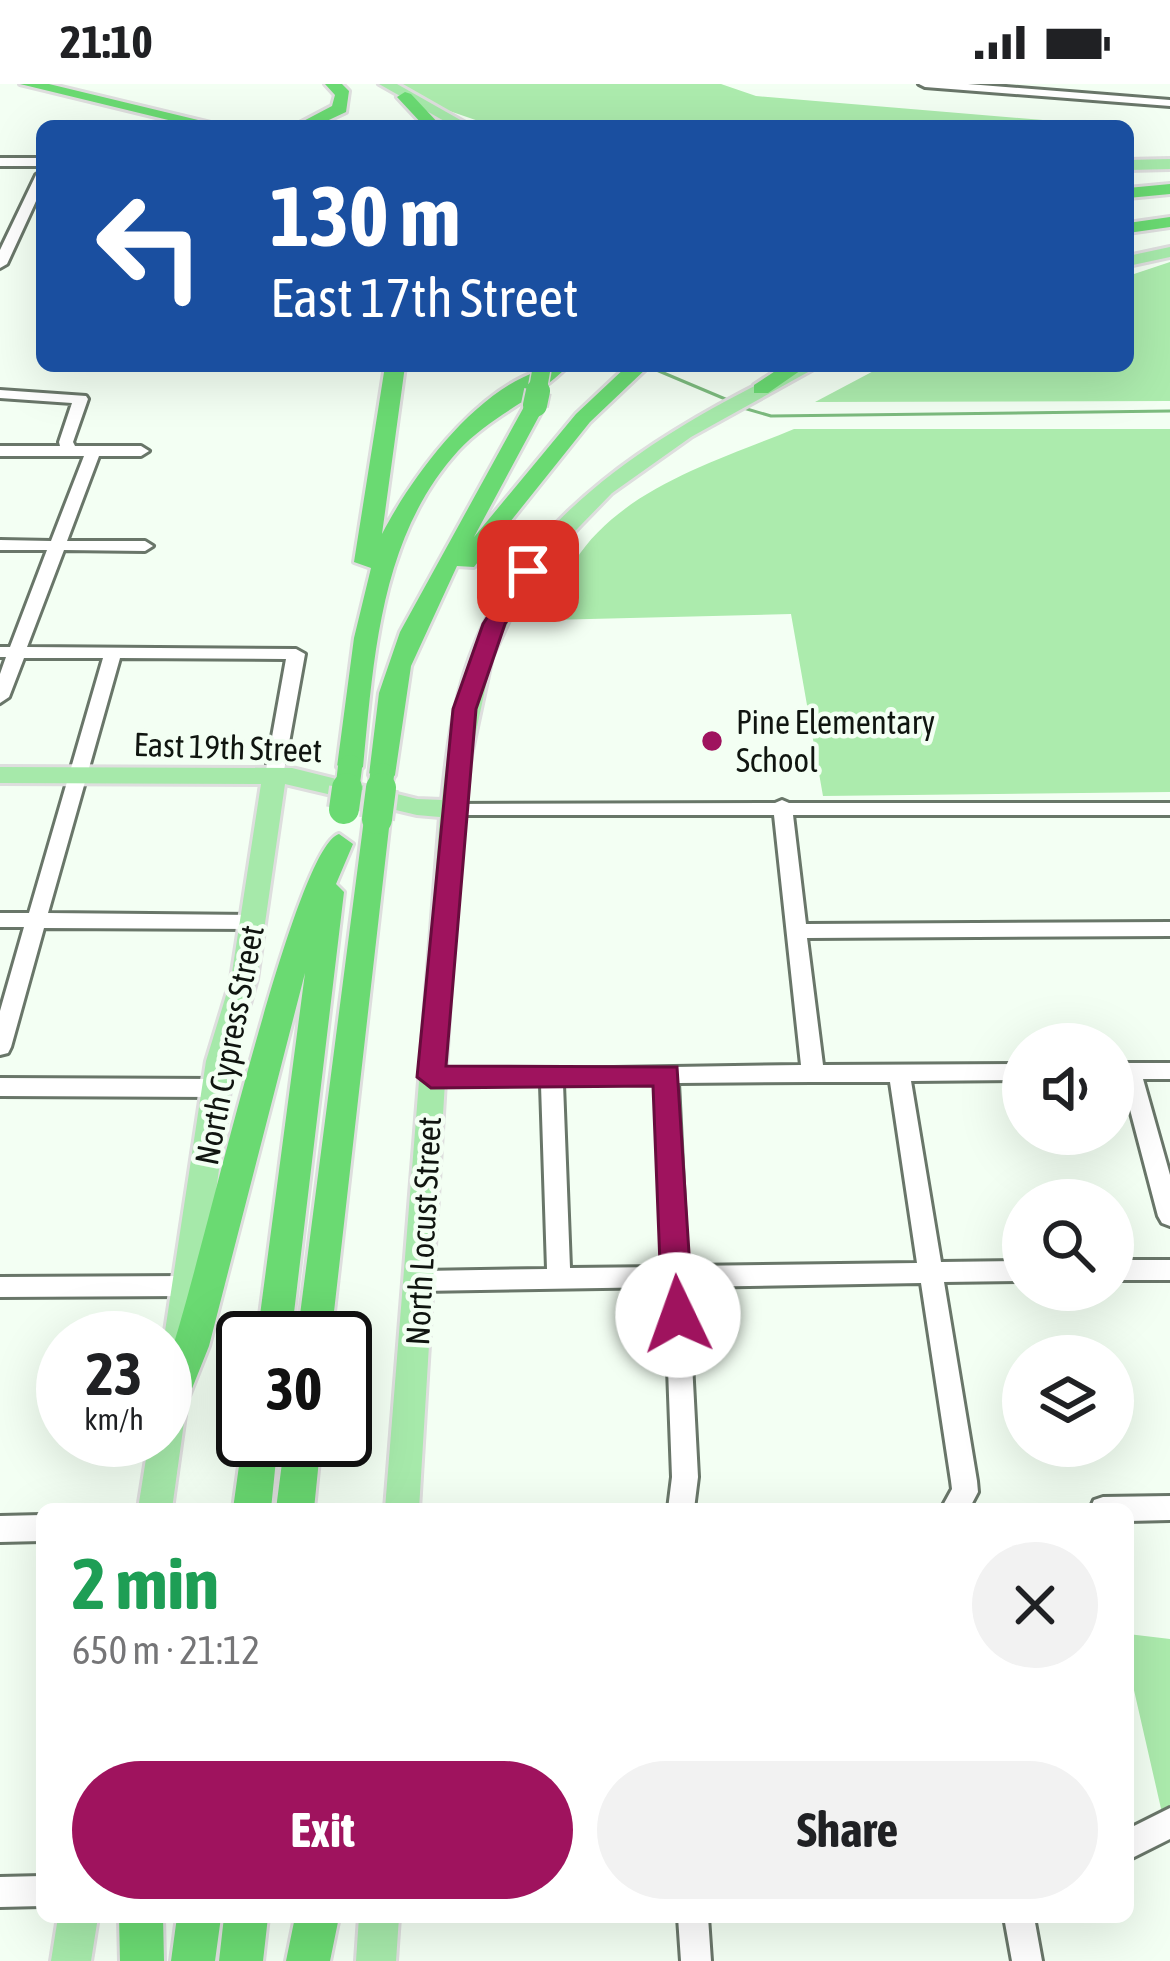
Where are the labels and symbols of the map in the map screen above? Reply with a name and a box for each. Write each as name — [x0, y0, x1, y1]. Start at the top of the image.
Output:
pin — [477, 520, 579, 622]
place label: Pine Elementary School — [736, 703, 935, 779]
street label: East 19th Street — [133, 725, 323, 769]
marker: Pine Elementary School — [699, 728, 725, 754]
street label: North Cypress Street — [187, 922, 271, 1168]
street label: North Locust Street — [398, 1116, 448, 1346]
position arrow — [615, 1252, 741, 1378]
speed limit sign: 30 — [216, 1311, 372, 1467]

